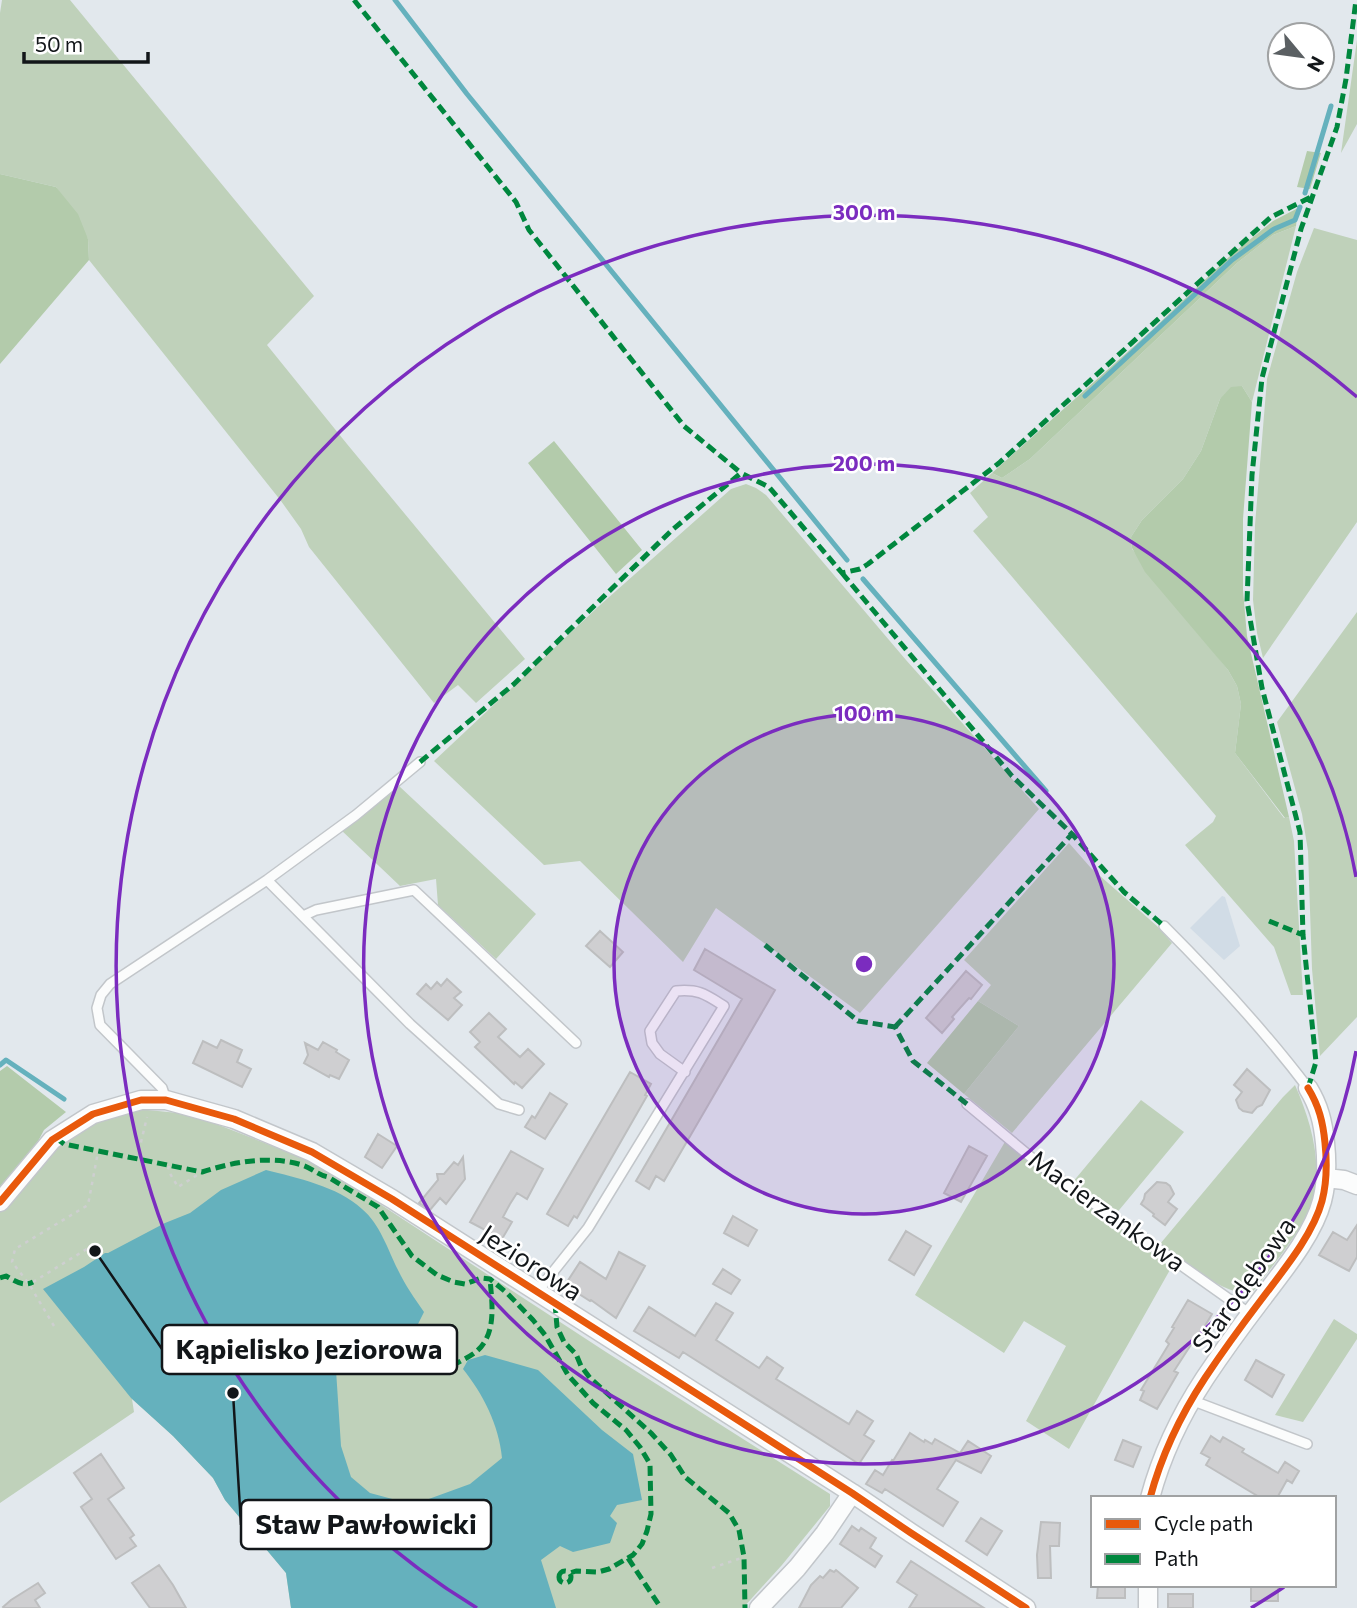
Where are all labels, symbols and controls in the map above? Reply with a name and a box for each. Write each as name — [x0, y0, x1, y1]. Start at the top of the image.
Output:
scale bar — [24, 21, 149, 65]
north arrow — [1266, 21, 1336, 91]
text: 50 m — [35, 31, 83, 56]
text: N — [1303, 53, 1330, 76]
text: 300 m — [833, 199, 895, 224]
text: 200 m — [833, 450, 895, 475]
text: 100 m — [834, 700, 894, 725]
centre of rings — [852, 952, 876, 976]
street label: Macierzankowa — [1024, 1143, 1192, 1277]
street label: Starodębowa — [1185, 1211, 1301, 1358]
street label: Jeziorowa — [475, 1217, 589, 1306]
callout: Kąpielisko Jeziorowa — [162, 1325, 457, 1374]
text: Kąpielisko Jeziorowa — [175, 1331, 443, 1365]
legend — [1091, 1496, 1336, 1587]
callout: Staw Pawłowicki — [241, 1500, 491, 1549]
text: Staw Pawłowicki — [255, 1506, 477, 1540]
text: Cycle path — [1154, 1510, 1253, 1535]
text: Path — [1154, 1545, 1199, 1570]

